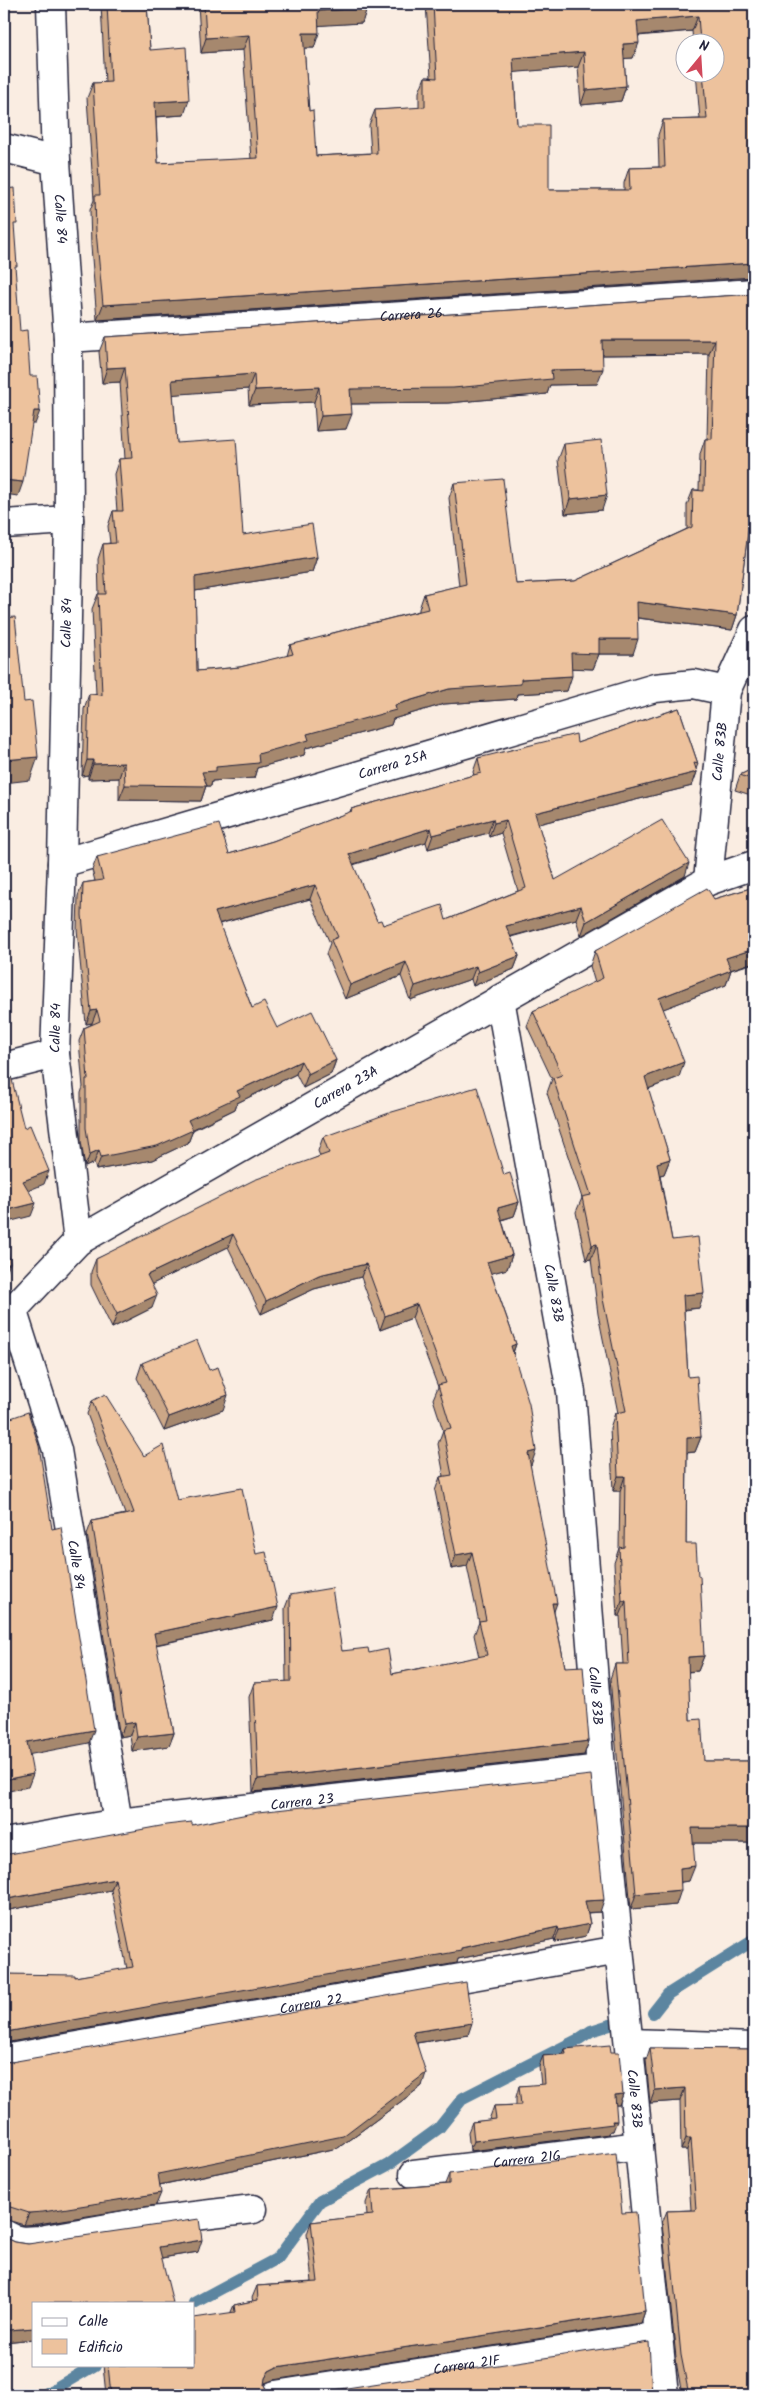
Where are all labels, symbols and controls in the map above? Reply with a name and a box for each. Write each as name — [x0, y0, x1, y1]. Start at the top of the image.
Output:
north arrow — [676, 32, 726, 82]
text: N — [696, 35, 711, 58]
street label: Calle 84 — [47, 193, 73, 245]
street label: Carrera 26 — [379, 302, 444, 329]
street label: Calle 84 — [56, 598, 78, 648]
street label: Calle 83B — [707, 721, 734, 782]
street label: Carrera 25A — [355, 745, 430, 786]
street label: Calle 84 — [45, 1003, 67, 1053]
street label: Carrera 23A — [309, 1061, 383, 1115]
street label: Calle 83B — [537, 1262, 569, 1324]
street label: Calle 84 — [61, 1538, 91, 1591]
street label: Calle 83B — [582, 1665, 608, 1726]
street label: Carrera 23 — [269, 1788, 335, 1817]
street label: Carrera 22 — [278, 1988, 344, 2021]
street label: Calle 83B — [620, 2068, 648, 2129]
street label: Carrera 21G — [492, 2145, 562, 2175]
legend — [32, 2302, 195, 2366]
text: Calle — [78, 2310, 108, 2334]
text: Edificio — [78, 2336, 123, 2360]
street label: Carrera 21F — [432, 2349, 503, 2381]

